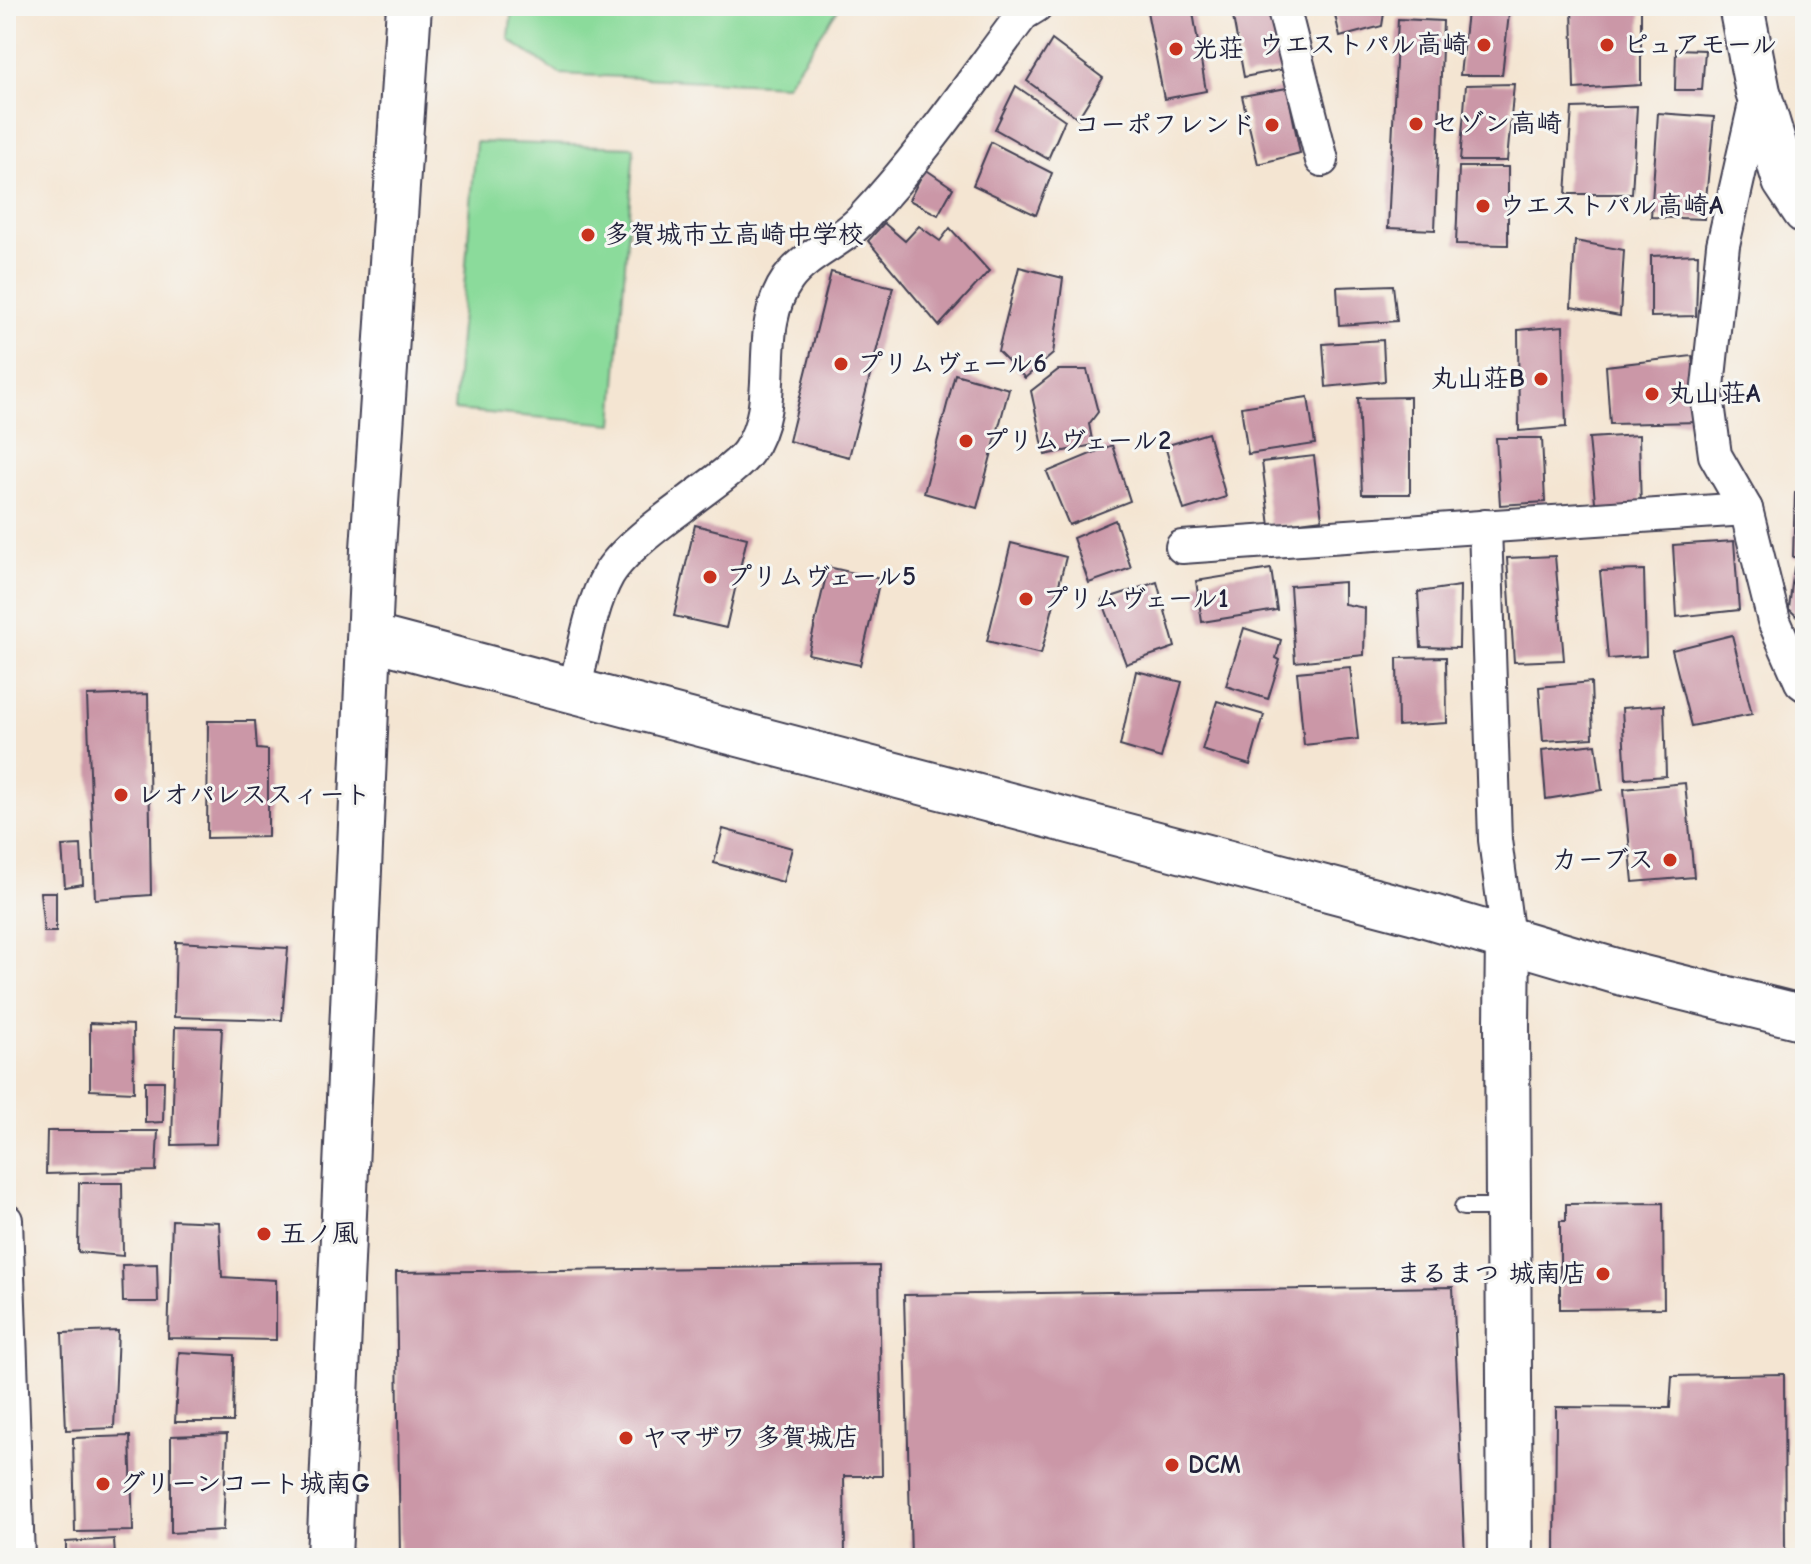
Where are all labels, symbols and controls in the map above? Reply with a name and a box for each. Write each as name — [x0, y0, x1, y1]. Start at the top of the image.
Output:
place label: ウエストパル高崎 — [1258, 30, 1468, 60]
place label: ピュアモール — [1623, 30, 1777, 60]
place label: 光荘 — [1192, 34, 1244, 64]
marker: ウエストパル高崎 — [1475, 36, 1493, 54]
marker: ピュアモール — [1598, 36, 1616, 54]
marker: 光荘 — [1167, 40, 1185, 58]
place label: セゾン高崎 — [1432, 109, 1562, 139]
place label: コーポフレンド — [1074, 110, 1256, 140]
marker: セゾン高崎 — [1407, 115, 1425, 133]
marker: コーポフレンド — [1263, 116, 1281, 134]
place label: ウエストパル高崎A — [1499, 191, 1724, 221]
marker: ウエストパル高崎A — [1474, 197, 1492, 215]
place label: 多賀城市立高崎中学校 — [604, 220, 864, 250]
marker: 多賀城市立高崎中学校 — [579, 226, 597, 244]
place label: プリムヴェール6 — [857, 349, 1047, 379]
marker: プリムヴェール6 — [832, 355, 850, 373]
place label: 丸山荘B — [1431, 364, 1525, 394]
marker: 丸山荘B — [1532, 370, 1550, 388]
place label: 丸山荘A — [1668, 379, 1761, 409]
marker: 丸山荘A — [1643, 385, 1661, 403]
place label: プリムヴェール2 — [982, 426, 1171, 456]
marker: プリムヴェール2 — [957, 432, 975, 450]
place label: プリムヴェール5 — [726, 562, 916, 592]
marker: プリムヴェール5 — [701, 568, 719, 586]
place label: プリムヴェール1 — [1042, 584, 1229, 614]
marker: プリムヴェール1 — [1017, 590, 1035, 608]
place label: レオパレススィート — [137, 780, 371, 810]
marker: レオパレススィート — [112, 786, 130, 804]
place label: カーブス — [1552, 845, 1654, 875]
marker: カーブス — [1661, 851, 1679, 869]
place label: 五ノ風 — [280, 1219, 358, 1249]
marker: 五ノ風 — [255, 1225, 273, 1243]
place label: まるまつ 城南店 — [1396, 1259, 1587, 1289]
marker: まるまつ 城南店 — [1594, 1265, 1612, 1283]
place label: ヤマザワ 多賀城店 — [642, 1423, 859, 1453]
marker: ヤマザワ 多賀城店 — [617, 1429, 635, 1447]
place label: DCM — [1188, 1450, 1241, 1480]
marker: DCM — [1163, 1456, 1181, 1474]
place label: グリーンコート城南G — [119, 1469, 370, 1499]
marker: グリーンコート城南G — [94, 1475, 112, 1493]

